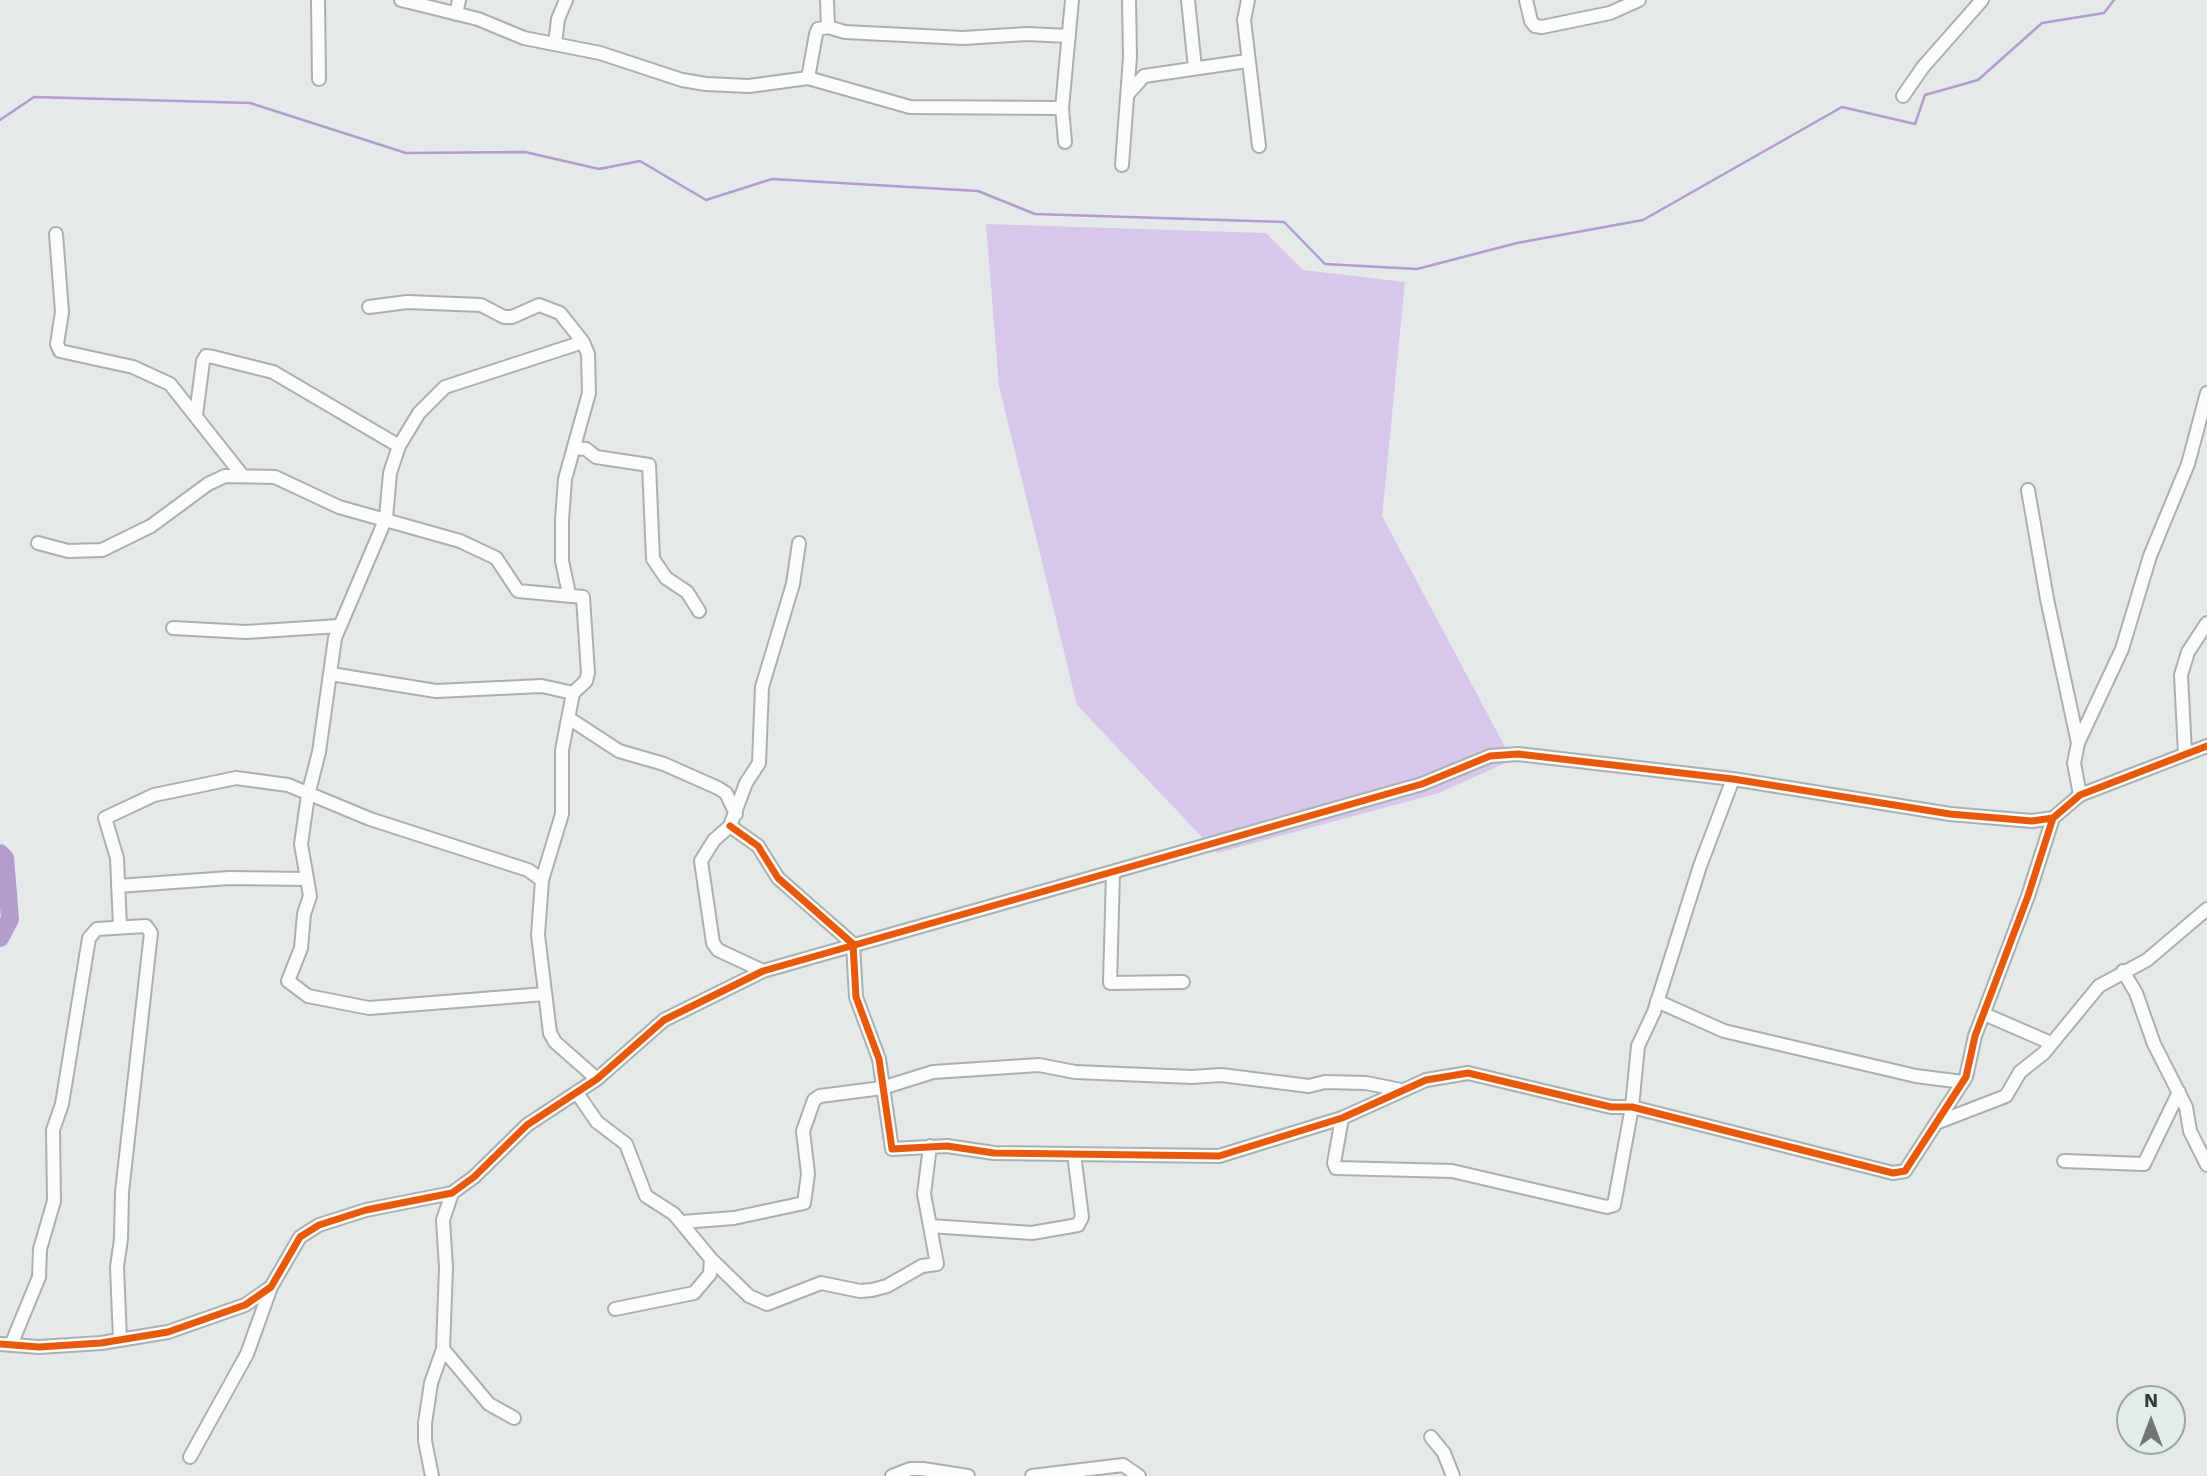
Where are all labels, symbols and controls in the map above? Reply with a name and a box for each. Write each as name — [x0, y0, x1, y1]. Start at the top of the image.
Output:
north arrow — [2116, 1385, 2186, 1455]
text: N — [2144, 1389, 2158, 1412]

